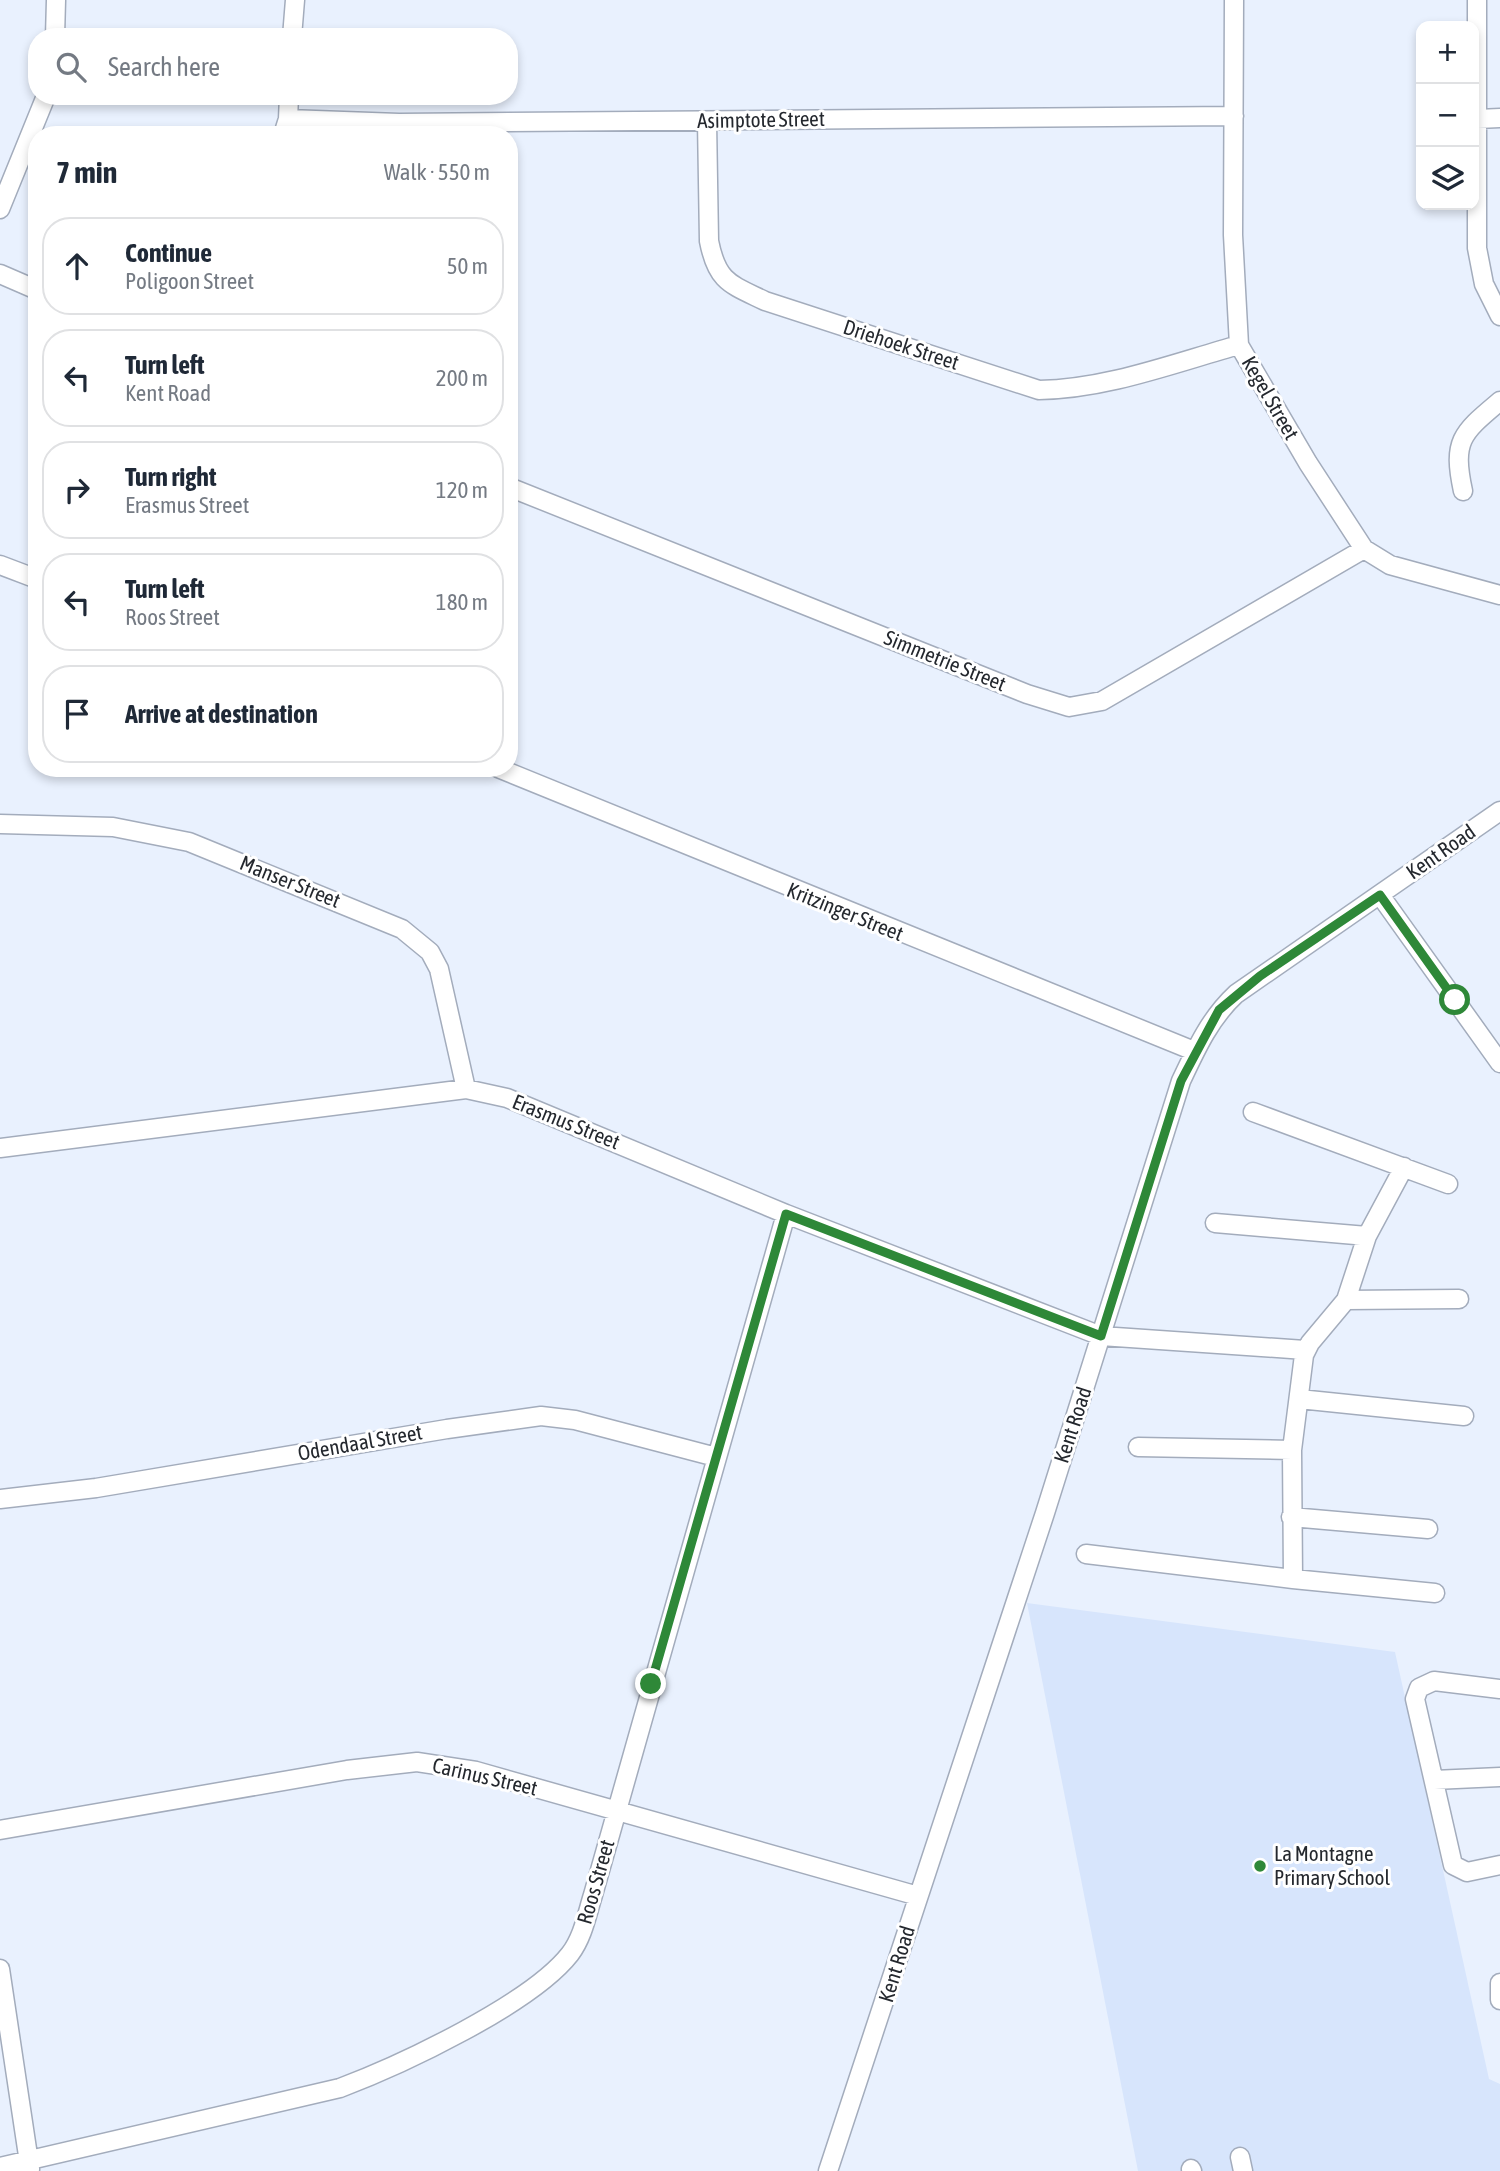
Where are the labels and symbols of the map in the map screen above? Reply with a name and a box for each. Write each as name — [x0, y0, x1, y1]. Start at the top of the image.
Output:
street label: Asimptote Street — [697, 106, 825, 132]
street label: Driehoek Street — [840, 314, 962, 374]
street label: Kegel Street — [1237, 352, 1304, 443]
street label: Simmetrie Street — [881, 625, 1010, 695]
street label: Kent Road — [1401, 819, 1480, 884]
street label: Manser Street — [237, 850, 344, 912]
street label: Kritzinger Street — [784, 877, 907, 945]
route start — [1439, 984, 1470, 1015]
street label: Erasmus Street — [509, 1089, 624, 1153]
street label: Kent Road — [1048, 1384, 1096, 1466]
street label: Odendaal Street — [296, 1419, 424, 1465]
route end — [635, 1668, 666, 1699]
street label: Carinus Street — [430, 1752, 540, 1800]
street label: Roos Street — [572, 1837, 619, 1927]
place label: La Montagne Primary School — [1274, 1841, 1390, 1889]
marker: La Montagne Primary School — [1252, 1858, 1268, 1874]
street label: Kent Road — [873, 1923, 919, 2005]

